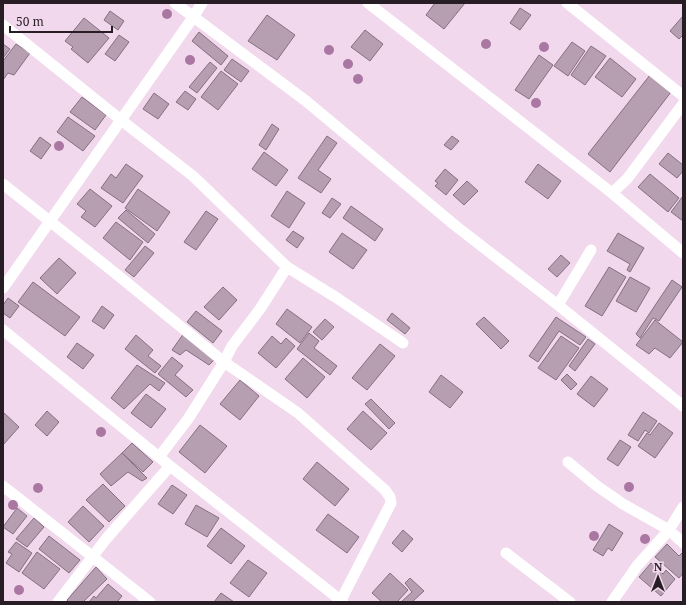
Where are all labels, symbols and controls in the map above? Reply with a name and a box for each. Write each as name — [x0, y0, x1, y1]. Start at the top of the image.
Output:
scale bar — [10, 8, 112, 34]
text: 50 m — [16, 13, 44, 30]
north arrow — [638, 557, 678, 597]
text: N — [654, 559, 663, 574]

